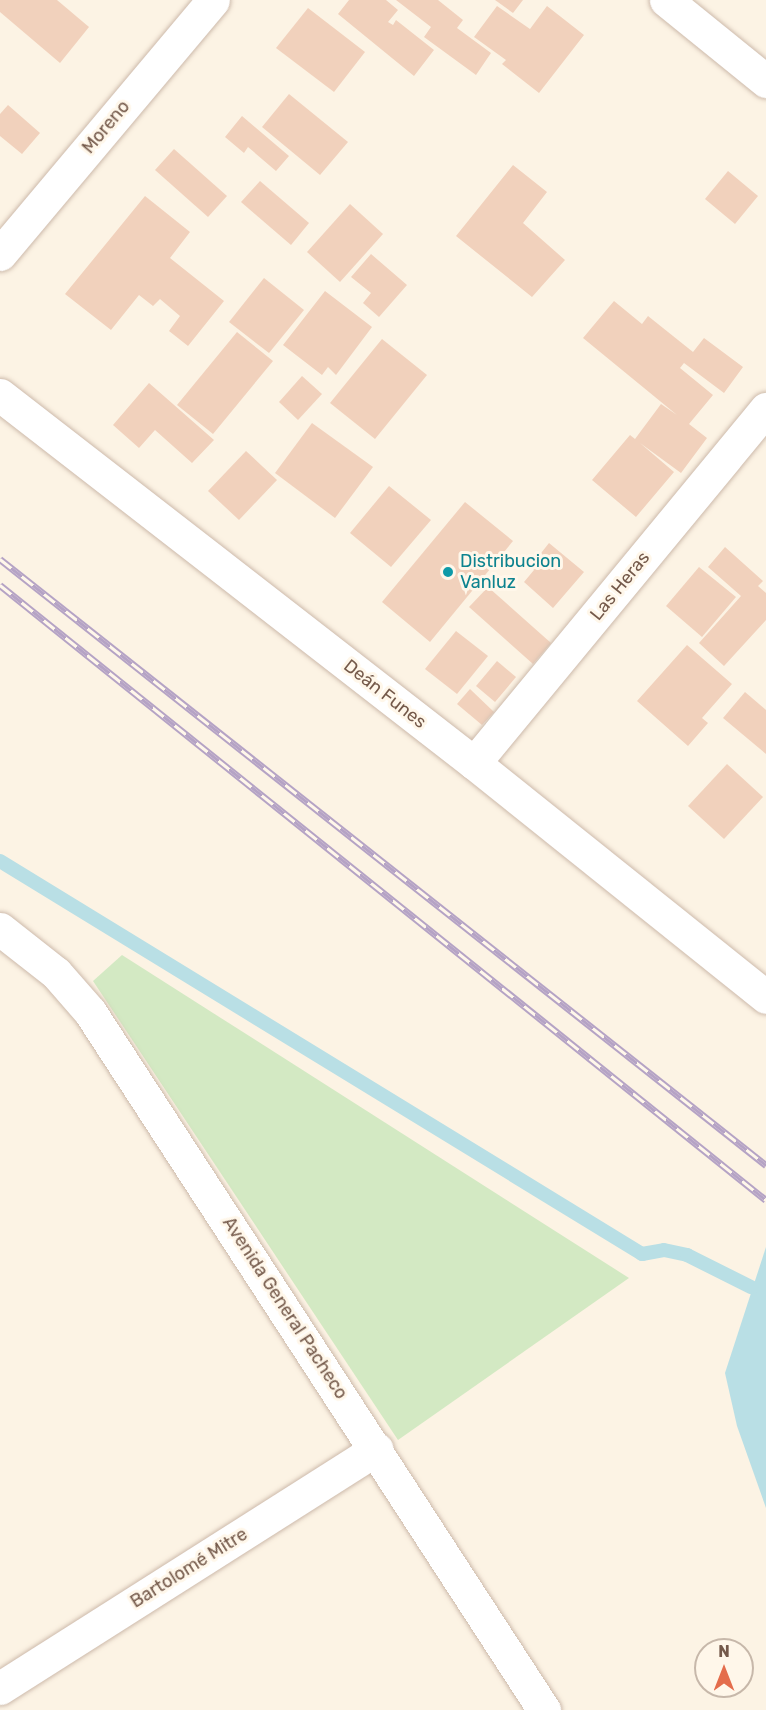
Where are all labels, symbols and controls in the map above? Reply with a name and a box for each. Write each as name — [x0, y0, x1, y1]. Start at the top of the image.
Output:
street label: Moreno — [78, 96, 134, 158]
street label: Las Heras — [586, 547, 654, 625]
place label: Distribucion Vanluz — [460, 551, 561, 594]
marker: Distribucion Vanluz — [441, 565, 455, 579]
street label: Deán Funes — [339, 655, 431, 733]
street label: Avenida General Pacheco — [218, 1213, 352, 1403]
street label: Bartolomé Mitre — [127, 1523, 251, 1613]
north arrow — [694, 1638, 754, 1698]
text: N — [718, 1642, 730, 1661]

